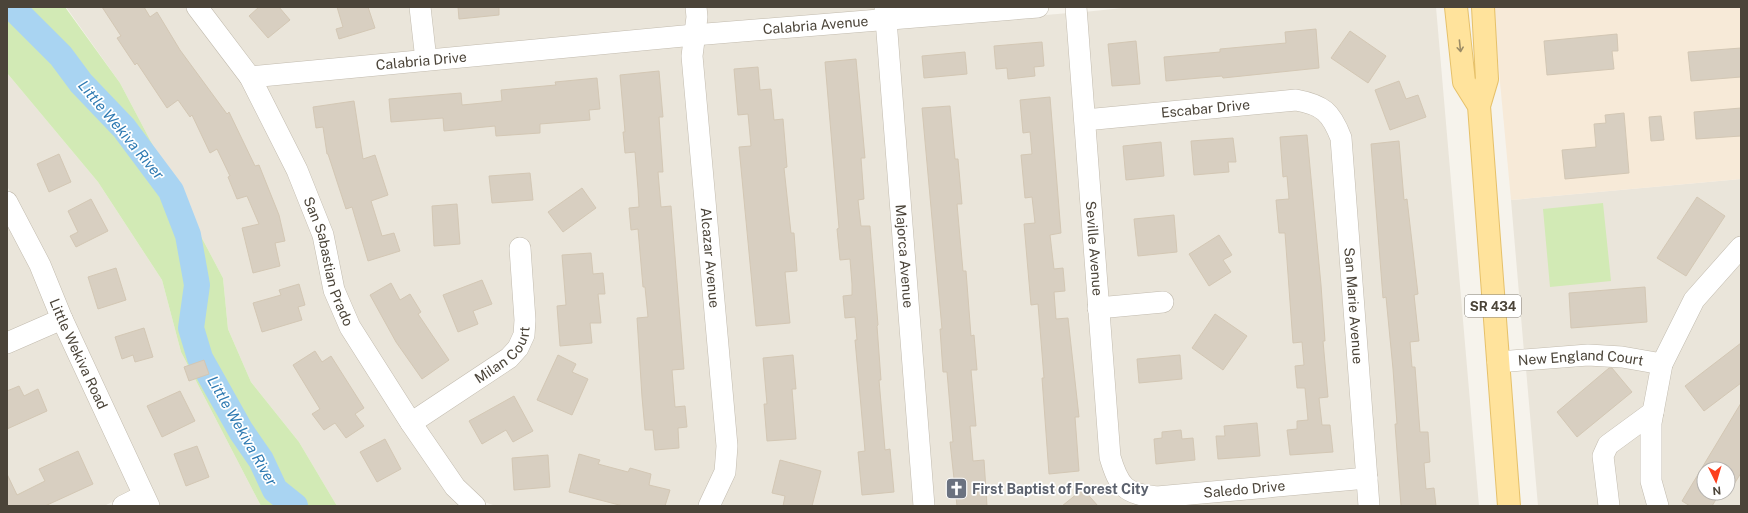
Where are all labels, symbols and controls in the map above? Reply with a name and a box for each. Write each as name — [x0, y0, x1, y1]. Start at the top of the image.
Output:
street label: Calabria Avenue — [762, 13, 869, 37]
one-way arrow — [1456, 39, 1464, 52]
street label: Calabria Drive — [375, 49, 467, 73]
water label: Little Wekiva River — [75, 77, 168, 183]
street label: Escabar Drive — [1160, 96, 1251, 121]
street label: San Sabastian Prado — [301, 194, 357, 328]
street label: Seville Avenue — [1083, 200, 1106, 296]
street label: Majorca Avenue — [892, 204, 917, 309]
street label: Alcazar Avenue — [698, 207, 723, 309]
street label: San Marie Avenue — [1341, 247, 1366, 365]
road number: SR 434 — [1465, 295, 1521, 317]
street label: Little Wekiva Road — [47, 296, 111, 412]
street label: Milan Court — [472, 326, 533, 387]
street label: New England Court — [1517, 347, 1645, 369]
water label: Little Wekiva River — [204, 373, 281, 489]
north arrow — [1696, 461, 1736, 501]
church icon: First Baptist of Forest City — [944, 476, 970, 502]
street label: Saledo Drive — [1203, 477, 1286, 501]
place label: First Baptist of Forest City — [972, 481, 1149, 497]
text: N — [1712, 485, 1722, 497]

